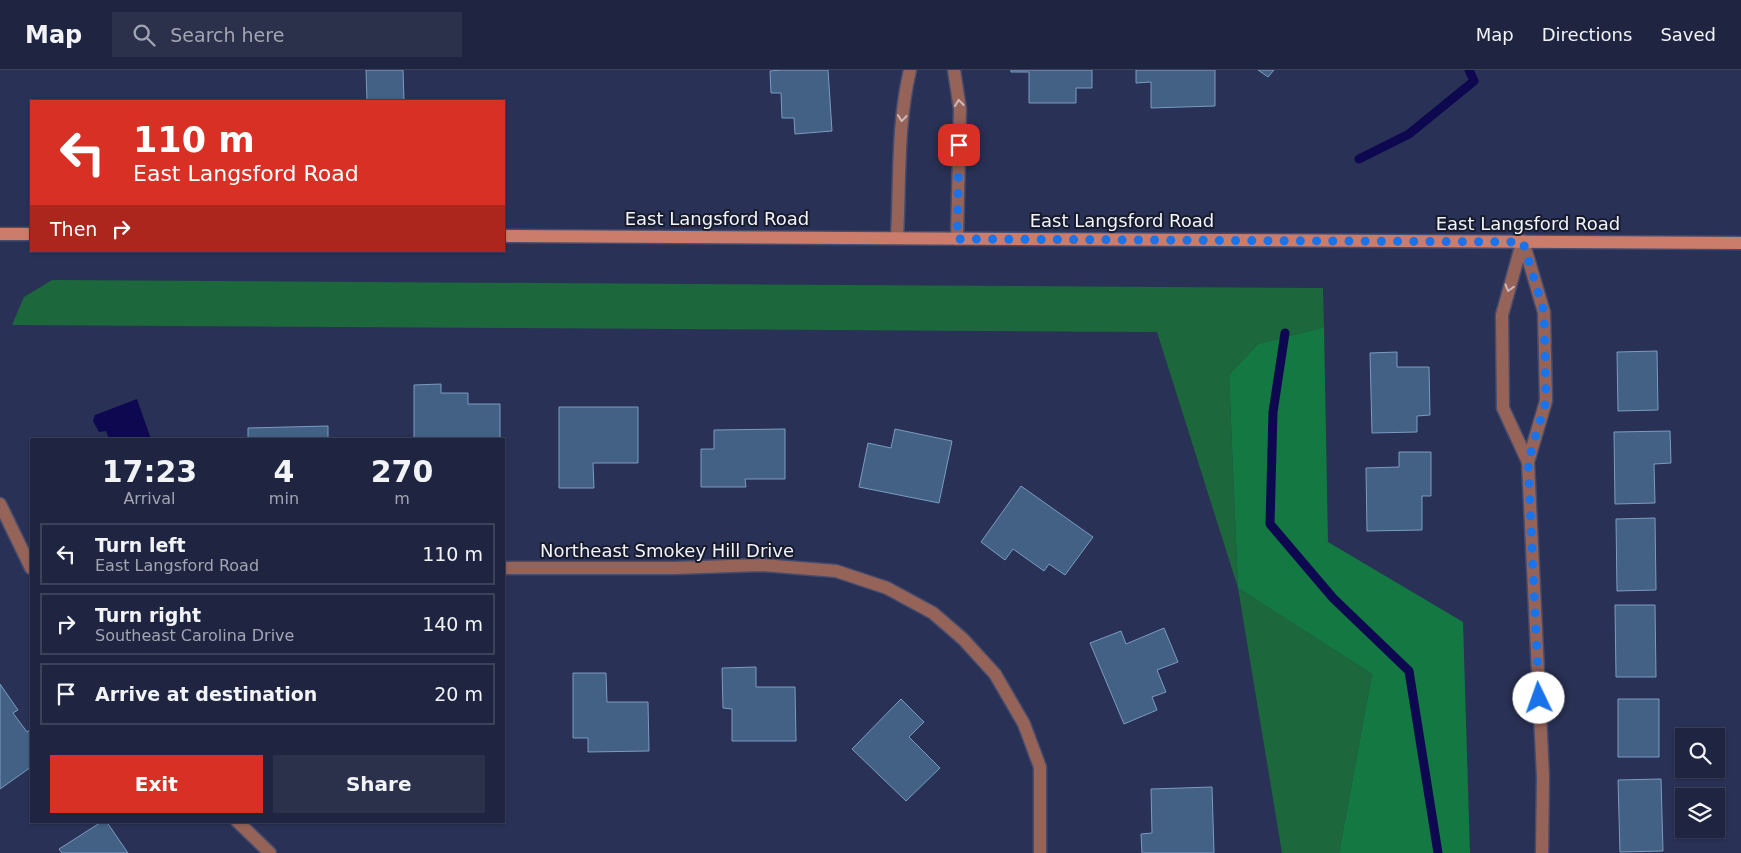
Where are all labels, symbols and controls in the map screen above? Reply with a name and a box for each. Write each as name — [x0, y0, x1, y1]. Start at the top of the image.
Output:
search box — [112, 12, 462, 57]
text: Map — [25, 21, 82, 49]
icon: search — [130, 21, 158, 49]
text: Search here — [170, 24, 284, 46]
text: Map — [1476, 24, 1514, 45]
text: Directions — [1542, 24, 1632, 45]
text: Saved — [1660, 24, 1716, 45]
one-way arrow — [954, 98, 965, 106]
one-way arrow — [897, 114, 908, 122]
icon: left — [50, 120, 115, 185]
text: 110 m — [133, 120, 255, 160]
pin — [938, 124, 980, 166]
icon: arrive — [945, 131, 973, 159]
text: East Langsford Road — [133, 161, 359, 186]
street label: East Langsford Road — [625, 208, 809, 229]
street label: East Langsford Road — [1030, 210, 1214, 231]
street label: East Langsford Road — [1436, 213, 1620, 234]
icon: right — [107, 215, 135, 243]
text: Then — [50, 218, 97, 240]
one-way arrow — [1505, 284, 1515, 292]
text: 17:23 — [102, 454, 197, 489]
text: 4 — [273, 454, 294, 489]
text: 270 — [371, 454, 433, 489]
text: Arrival — [123, 489, 175, 508]
text: min — [269, 489, 299, 508]
text: m — [394, 489, 410, 508]
text: Turn left — [95, 534, 186, 556]
icon: left — [52, 540, 80, 568]
street label: Northeast Smokey Hill Drive — [540, 540, 794, 561]
text: 110 m — [422, 543, 483, 565]
text: East Langsford Road — [95, 556, 259, 575]
text: Turn right — [95, 604, 201, 626]
icon: right — [52, 610, 80, 638]
text: 140 m — [422, 613, 483, 635]
text: Southeast Carolina Drive — [95, 626, 294, 645]
position arrow — [1512, 671, 1564, 723]
icon: arrive — [52, 680, 80, 708]
text: Arrive at destination — [95, 683, 317, 705]
text: 20 m — [434, 683, 483, 705]
map controls — [1675, 728, 1725, 838]
button: search — [1675, 728, 1725, 778]
button: Exit — [50, 755, 263, 813]
button: Share — [273, 755, 485, 813]
button: layers — [1675, 788, 1725, 838]

